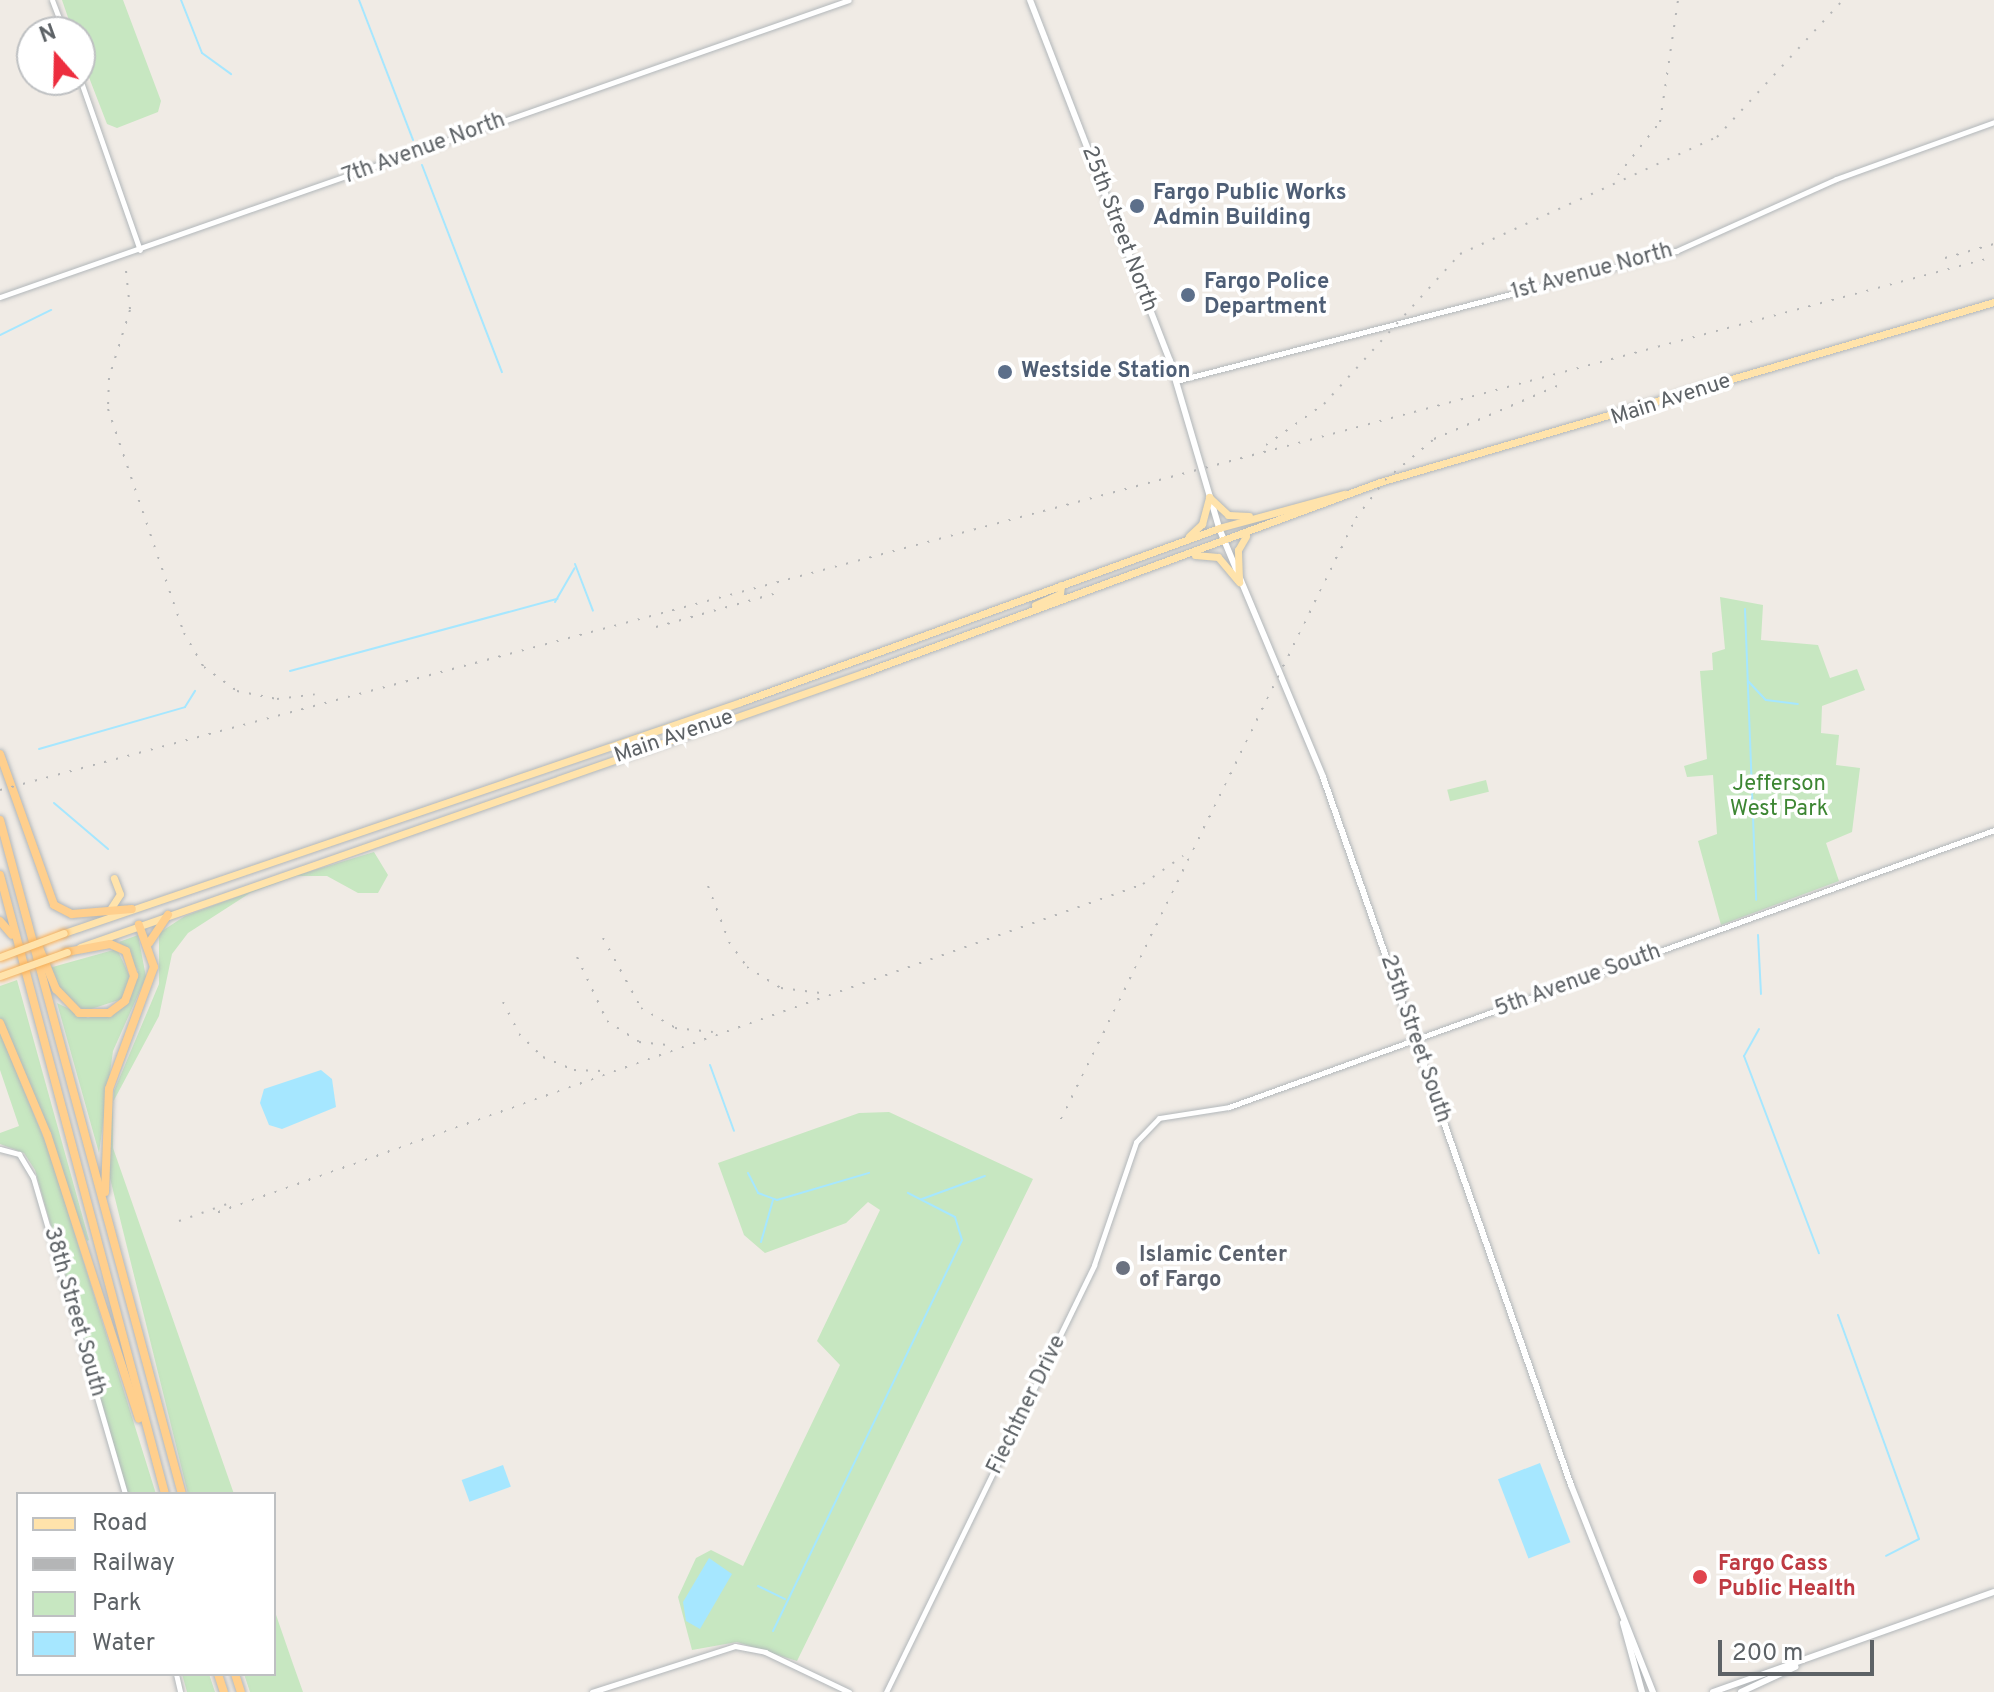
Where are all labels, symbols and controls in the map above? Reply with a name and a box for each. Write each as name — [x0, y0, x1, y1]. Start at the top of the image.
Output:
north arrow — [16, 16, 96, 96]
text: N — [36, 19, 60, 50]
street label: 7th Avenue North — [339, 107, 509, 191]
street label: 25th Street North — [1075, 142, 1163, 316]
place label: Fargo Public Works Admin Building — [1153, 180, 1347, 232]
marker: Fargo Public Works Admin Building — [1128, 197, 1146, 215]
street label: 1st Avenue North — [1508, 238, 1676, 306]
place label: Fargo Police Department — [1204, 269, 1329, 320]
marker: Fargo Police Department — [1179, 286, 1197, 304]
place label: Westside Station — [1021, 359, 1191, 385]
marker: Westside Station — [996, 363, 1014, 381]
street label: Main Avenue — [1607, 368, 1735, 432]
street label: Main Avenue — [610, 704, 738, 770]
park label: Jefferson West Park — [1730, 771, 1828, 822]
street label: 5th Avenue South — [1491, 939, 1665, 1023]
street label: 25th Street South — [1374, 951, 1456, 1127]
street label: 38th Street South — [37, 1224, 111, 1400]
place label: Islamic Center of Fargo — [1139, 1242, 1287, 1294]
marker: Islamic Center of Fargo — [1114, 1259, 1132, 1277]
street label: Fiechtner Drive — [982, 1331, 1072, 1479]
legend — [16, 1492, 276, 1676]
text: Road — [92, 1509, 148, 1539]
text: Railway — [92, 1549, 175, 1579]
place label: Fargo Cass Public Health — [1718, 1551, 1856, 1602]
marker: Fargo Cass Public Health — [1689, 1566, 1711, 1588]
text: Park — [92, 1589, 142, 1619]
scale bar — [1722, 1624, 1878, 1674]
text: Water — [92, 1629, 155, 1659]
text: 200 m — [1732, 1639, 1803, 1669]

